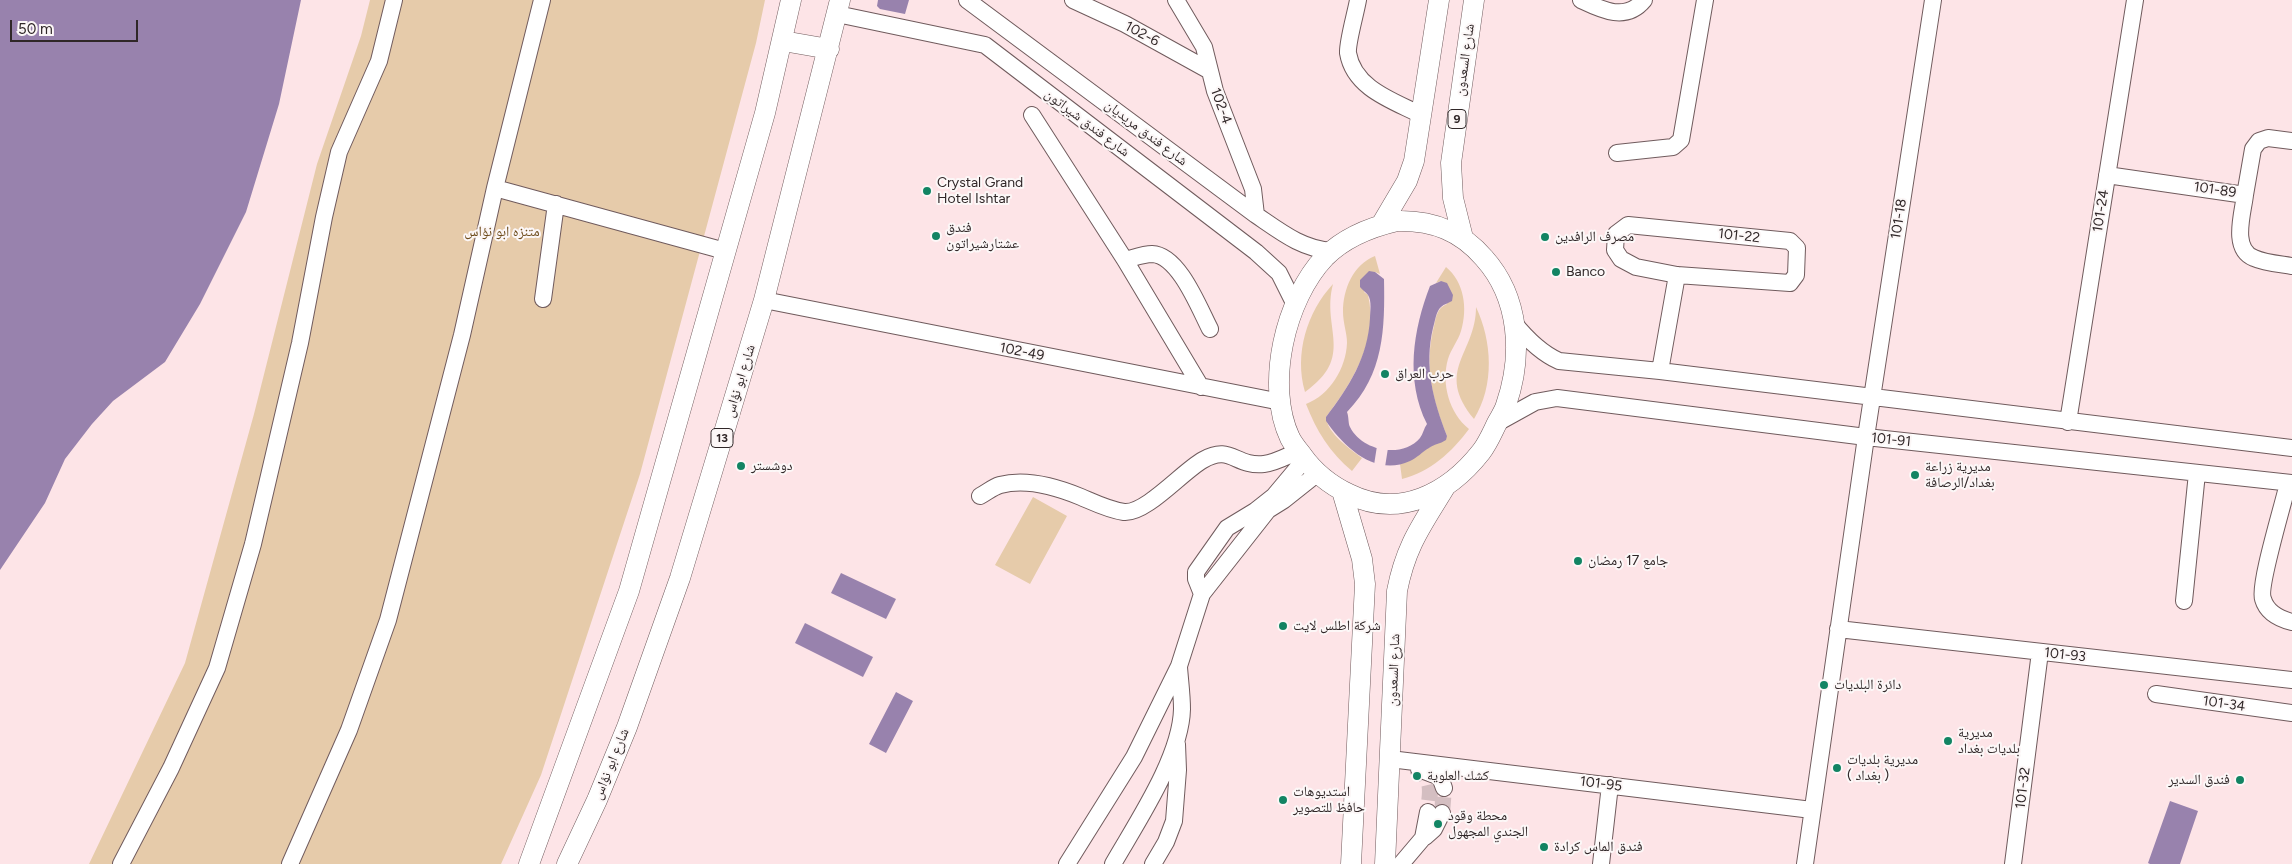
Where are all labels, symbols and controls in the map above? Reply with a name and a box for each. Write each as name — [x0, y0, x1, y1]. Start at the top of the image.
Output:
scale bar — [12, 10, 140, 42]
street label: 102-6 — [1122, 18, 1162, 50]
text: 50 m — [18, 20, 53, 38]
street label: شارع السعدون — [1452, 23, 1478, 97]
street label: شارع فندق شيراتون — [1041, 86, 1133, 160]
street label: 102-4 — [1207, 86, 1235, 126]
street label: شارع فندق مريديان — [1101, 96, 1191, 170]
road number: 9 — [1448, 110, 1466, 128]
place label: Crystal Grand Hotel Ishtar — [937, 175, 1023, 208]
street label: 101-89 — [2193, 179, 2237, 201]
marker: Crystal Grand Hotel Ishtar — [921, 185, 933, 197]
street label: 101-24 — [2089, 189, 2113, 233]
street label: 101-18 — [1888, 198, 1910, 240]
place label: فندق عشتارشيراتون — [946, 220, 1019, 252]
park label: متنزه ابو نؤاس — [464, 224, 540, 240]
street label: 101-22 — [1717, 225, 1761, 247]
place label: مصرف الرافدين — [1555, 229, 1634, 245]
marker: فندق عشتارشيراتون — [930, 230, 942, 242]
marker: مصرف الرافدين — [1539, 231, 1551, 243]
place label: Banco — [1566, 264, 1605, 280]
marker: Banco — [1550, 266, 1562, 278]
street label: 102-49 — [998, 339, 1046, 365]
street label: شارع ابو نؤاس — [721, 343, 759, 419]
place label: حرب العراق — [1395, 366, 1454, 382]
marker: حرب العراق — [1379, 368, 1391, 380]
road number: 13 — [711, 428, 733, 448]
street label: 101-91 — [1870, 430, 1912, 450]
place label: دوشستر — [751, 458, 793, 474]
place label: مديرية زراعة بغداد/الرصافة — [1925, 459, 1995, 492]
marker: دوشستر — [735, 460, 747, 472]
marker: مديرية زراعة بغداد/الرصافة — [1909, 469, 1921, 481]
place label: جامع 17 رمضان — [1588, 553, 1668, 569]
marker: جامع 17 رمضان — [1572, 555, 1584, 567]
place label: شركة اطلس لايت — [1293, 618, 1381, 634]
marker: شركة اطلس لايت — [1277, 620, 1289, 632]
street label: شارع السعدون — [1384, 633, 1404, 707]
street label: 101-93 — [2043, 644, 2087, 666]
place label: دائرة البلديات — [1834, 677, 1901, 693]
marker: دائرة البلديات — [1818, 679, 1830, 691]
street label: 101-34 — [2202, 693, 2246, 715]
place label: مديرية بلديات بغداد — [1958, 725, 2020, 758]
street label: شارع ابو نؤاس — [589, 726, 633, 802]
marker: مديرية بلديات بغداد — [1942, 735, 1954, 747]
place label: مديرية بلديات ( بغداد ) — [1847, 752, 1918, 784]
marker: مديرية بلديات ( بغداد ) — [1831, 762, 1843, 774]
street label: 101-32 — [2012, 766, 2034, 810]
place label: كشك العلوية — [1427, 768, 1489, 784]
marker: كشك العلوية — [1411, 770, 1423, 782]
place label: فندق السدير — [2168, 772, 2230, 788]
street label: 101-95 — [1579, 773, 1623, 795]
marker: فندق السدير — [2234, 774, 2246, 786]
place label: استديوهات حافظ للتصوير — [1293, 784, 1365, 816]
marker: استديوهات حافظ للتصوير — [1277, 794, 1289, 806]
place label: محطة وقود الجندي المجهول — [1448, 808, 1528, 840]
marker: محطة وقود الجندي المجهول — [1432, 818, 1444, 830]
place label: فندق الماس كرادة — [1554, 839, 1643, 855]
marker: فندق الماس كرادة — [1538, 841, 1550, 853]

